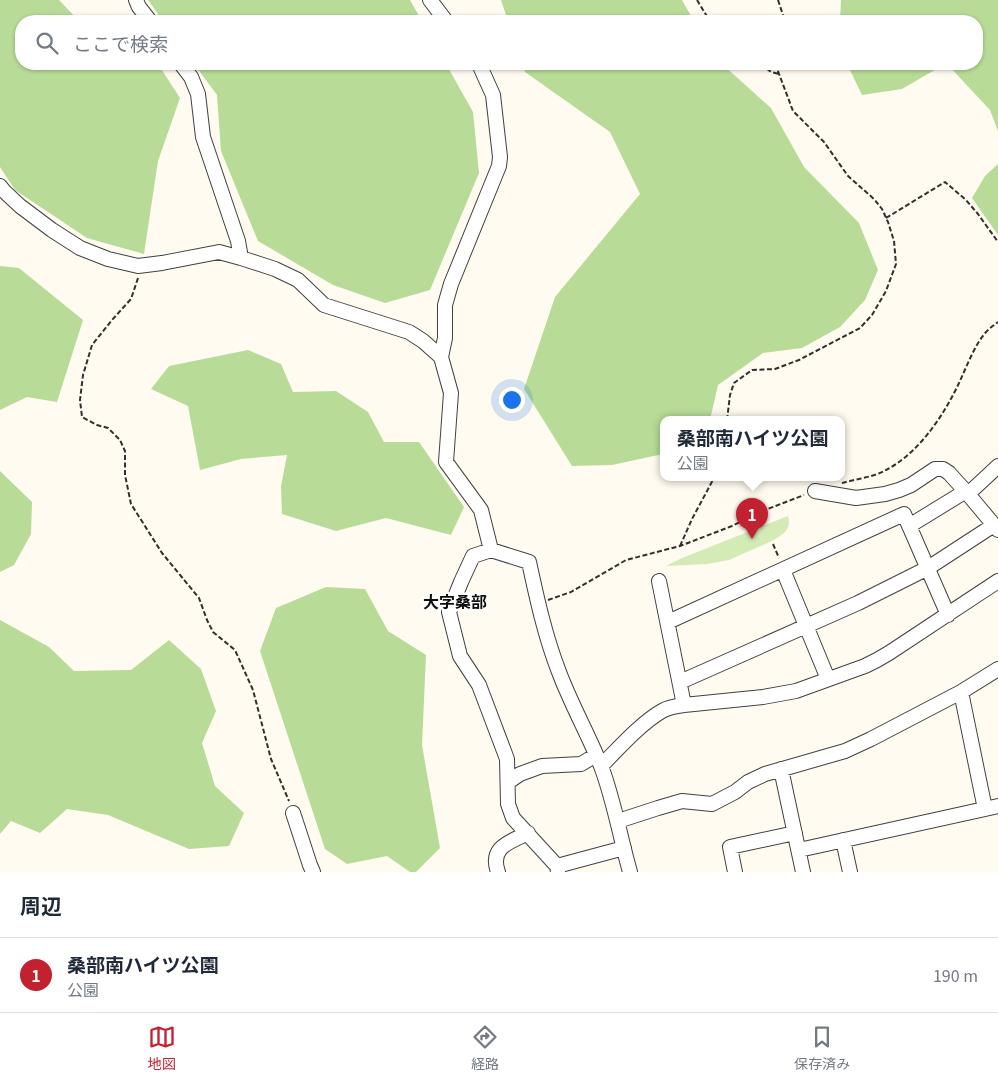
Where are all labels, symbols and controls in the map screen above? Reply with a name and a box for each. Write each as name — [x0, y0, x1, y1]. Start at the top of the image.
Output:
search box — [15, 15, 983, 70]
icon: search — [33, 29, 61, 57]
text: ここで検索 — [73, 29, 168, 56]
your location — [499, 387, 525, 413]
popup — [660, 416, 845, 481]
text: 桑部南ハイツ公園 — [677, 423, 828, 450]
text: 公園 — [677, 450, 709, 474]
pin: 1 — [736, 498, 768, 539]
district label: 大字桑部 — [423, 589, 487, 613]
text: 周辺 — [20, 890, 62, 920]
text: 桑部南ハイツ公園 — [67, 950, 219, 977]
text: 1 — [31, 963, 41, 987]
text: 190 m — [933, 963, 978, 987]
text: 公園 — [67, 977, 99, 1001]
tab: 地図 — [148, 1023, 176, 1073]
tab: 経路 — [471, 1023, 499, 1073]
tab: 保存済み — [794, 1023, 850, 1073]

